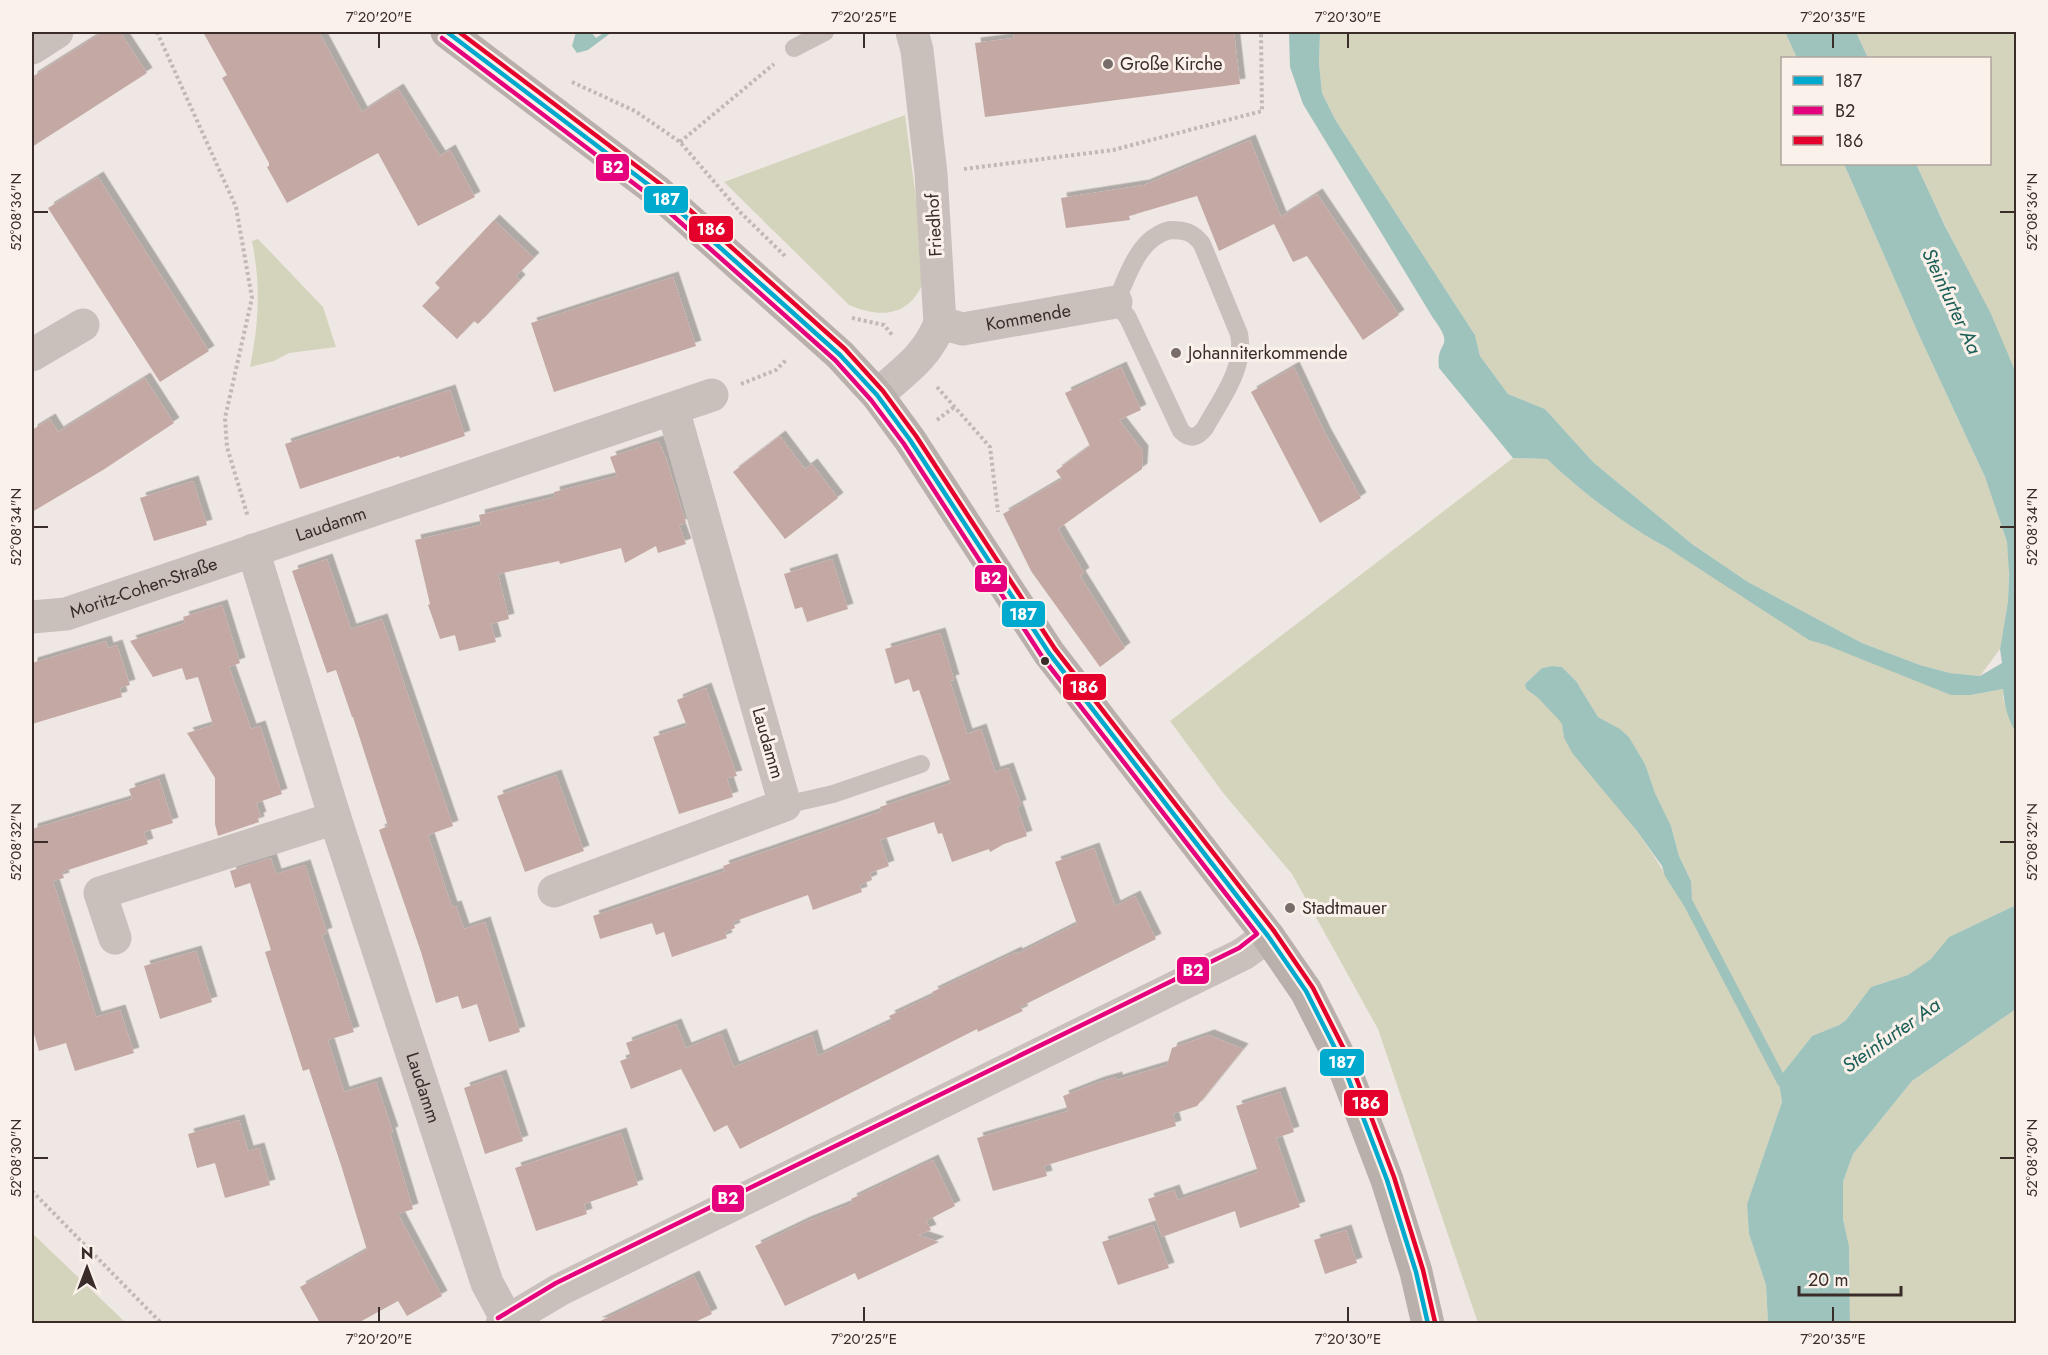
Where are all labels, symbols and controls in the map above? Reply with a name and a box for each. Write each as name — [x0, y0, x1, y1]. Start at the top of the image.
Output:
text: 7°20'20"E — [346, 6, 412, 28]
text: 7°20'25"E — [831, 6, 897, 28]
text: 7°20'30"E — [1315, 6, 1381, 28]
text: 7°20'35"E — [1800, 6, 1866, 28]
place label: Große Kirche — [1120, 51, 1223, 77]
marker: Große Kirche — [1101, 57, 1115, 71]
legend — [1781, 57, 1991, 165]
text: 187 — [1835, 68, 1863, 94]
text: B2 — [1835, 98, 1855, 124]
text: 186 — [1835, 128, 1863, 154]
line badge: B2 — [595, 153, 630, 182]
text: B2 — [602, 156, 624, 179]
text: 52°08'36"N — [5, 173, 27, 251]
text: 52°08'36"N — [2021, 173, 2043, 251]
line badge: 187 — [643, 185, 689, 214]
text: 187 — [652, 188, 680, 211]
street label: Friedhof — [919, 192, 949, 257]
line badge: 186 — [688, 215, 734, 243]
text: 186 — [697, 218, 725, 241]
water label: Steinfurter Aa — [1914, 243, 1989, 359]
street label: Kommende — [984, 297, 1073, 338]
place label: Johanniterkommende — [1186, 340, 1347, 366]
marker: Johanniterkommende — [1169, 346, 1183, 360]
text: 52°08'34"N — [5, 488, 27, 566]
text: 52°08'34"N — [2021, 488, 2043, 566]
street label: Laudamm — [292, 500, 370, 548]
street label: Moritz-Cohen-Straße — [66, 551, 221, 625]
line badge: B2 — [974, 564, 1008, 593]
text: B2 — [980, 567, 1002, 590]
line badge: 187 — [1001, 600, 1046, 628]
text: 187 — [1009, 603, 1037, 626]
unlabelled marker — [1039, 655, 1051, 667]
line badge: 186 — [1062, 673, 1107, 701]
text: 186 — [1070, 676, 1098, 699]
street label: Laudamm — [745, 704, 791, 782]
text: 52°08'32"N — [5, 803, 27, 881]
text: 52°08'32"N — [2021, 803, 2043, 881]
place label: Stadtmauer — [1302, 895, 1388, 921]
marker: Stadtmauer — [1283, 901, 1297, 915]
line badge: B2 — [1176, 956, 1210, 985]
text: B2 — [1182, 959, 1204, 982]
water label: Steinfurter Aa — [1836, 991, 1946, 1080]
line badge: 187 — [1319, 1048, 1365, 1077]
street label: Laudamm — [399, 1049, 447, 1127]
text: 187 — [1328, 1051, 1356, 1074]
line badge: 186 — [1343, 1089, 1389, 1117]
text: 186 — [1352, 1092, 1380, 1115]
text: 52°08'30"N — [5, 1119, 27, 1197]
text: 52°08'30"N — [2021, 1119, 2043, 1197]
line badge: B2 — [711, 1184, 745, 1213]
text: B2 — [717, 1187, 739, 1210]
north arrow — [57, 1238, 117, 1298]
text: N — [81, 1242, 93, 1265]
scale bar — [1799, 1259, 1901, 1297]
text: 20 m — [1808, 1267, 1848, 1293]
text: 7°20'20"E — [346, 1328, 412, 1350]
text: 7°20'25"E — [831, 1328, 897, 1350]
text: 7°20'30"E — [1315, 1328, 1381, 1350]
text: 7°20'35"E — [1800, 1328, 1866, 1350]

